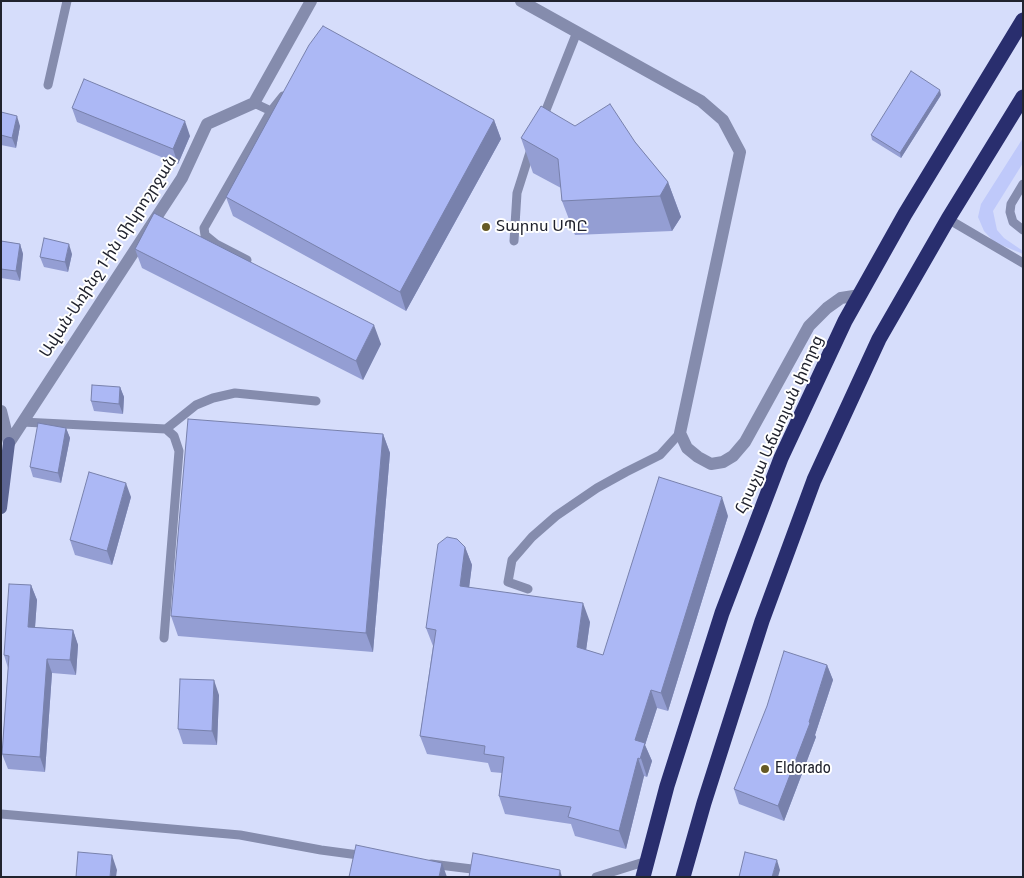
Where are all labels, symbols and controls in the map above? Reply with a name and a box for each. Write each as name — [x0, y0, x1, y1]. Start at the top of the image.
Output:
street label: Ավան-Առինջ 1-ին միկրոշրջան — [36, 152, 182, 362]
place label: Տարոս ՍՊԸ — [496, 217, 588, 237]
marker: Տարոս ՍՊԸ — [480, 221, 492, 233]
street label: Հրաչյա Աճառյան փողոց — [732, 333, 828, 517]
place label: Eldorado — [775, 759, 831, 779]
marker: Eldorado — [759, 763, 771, 775]

